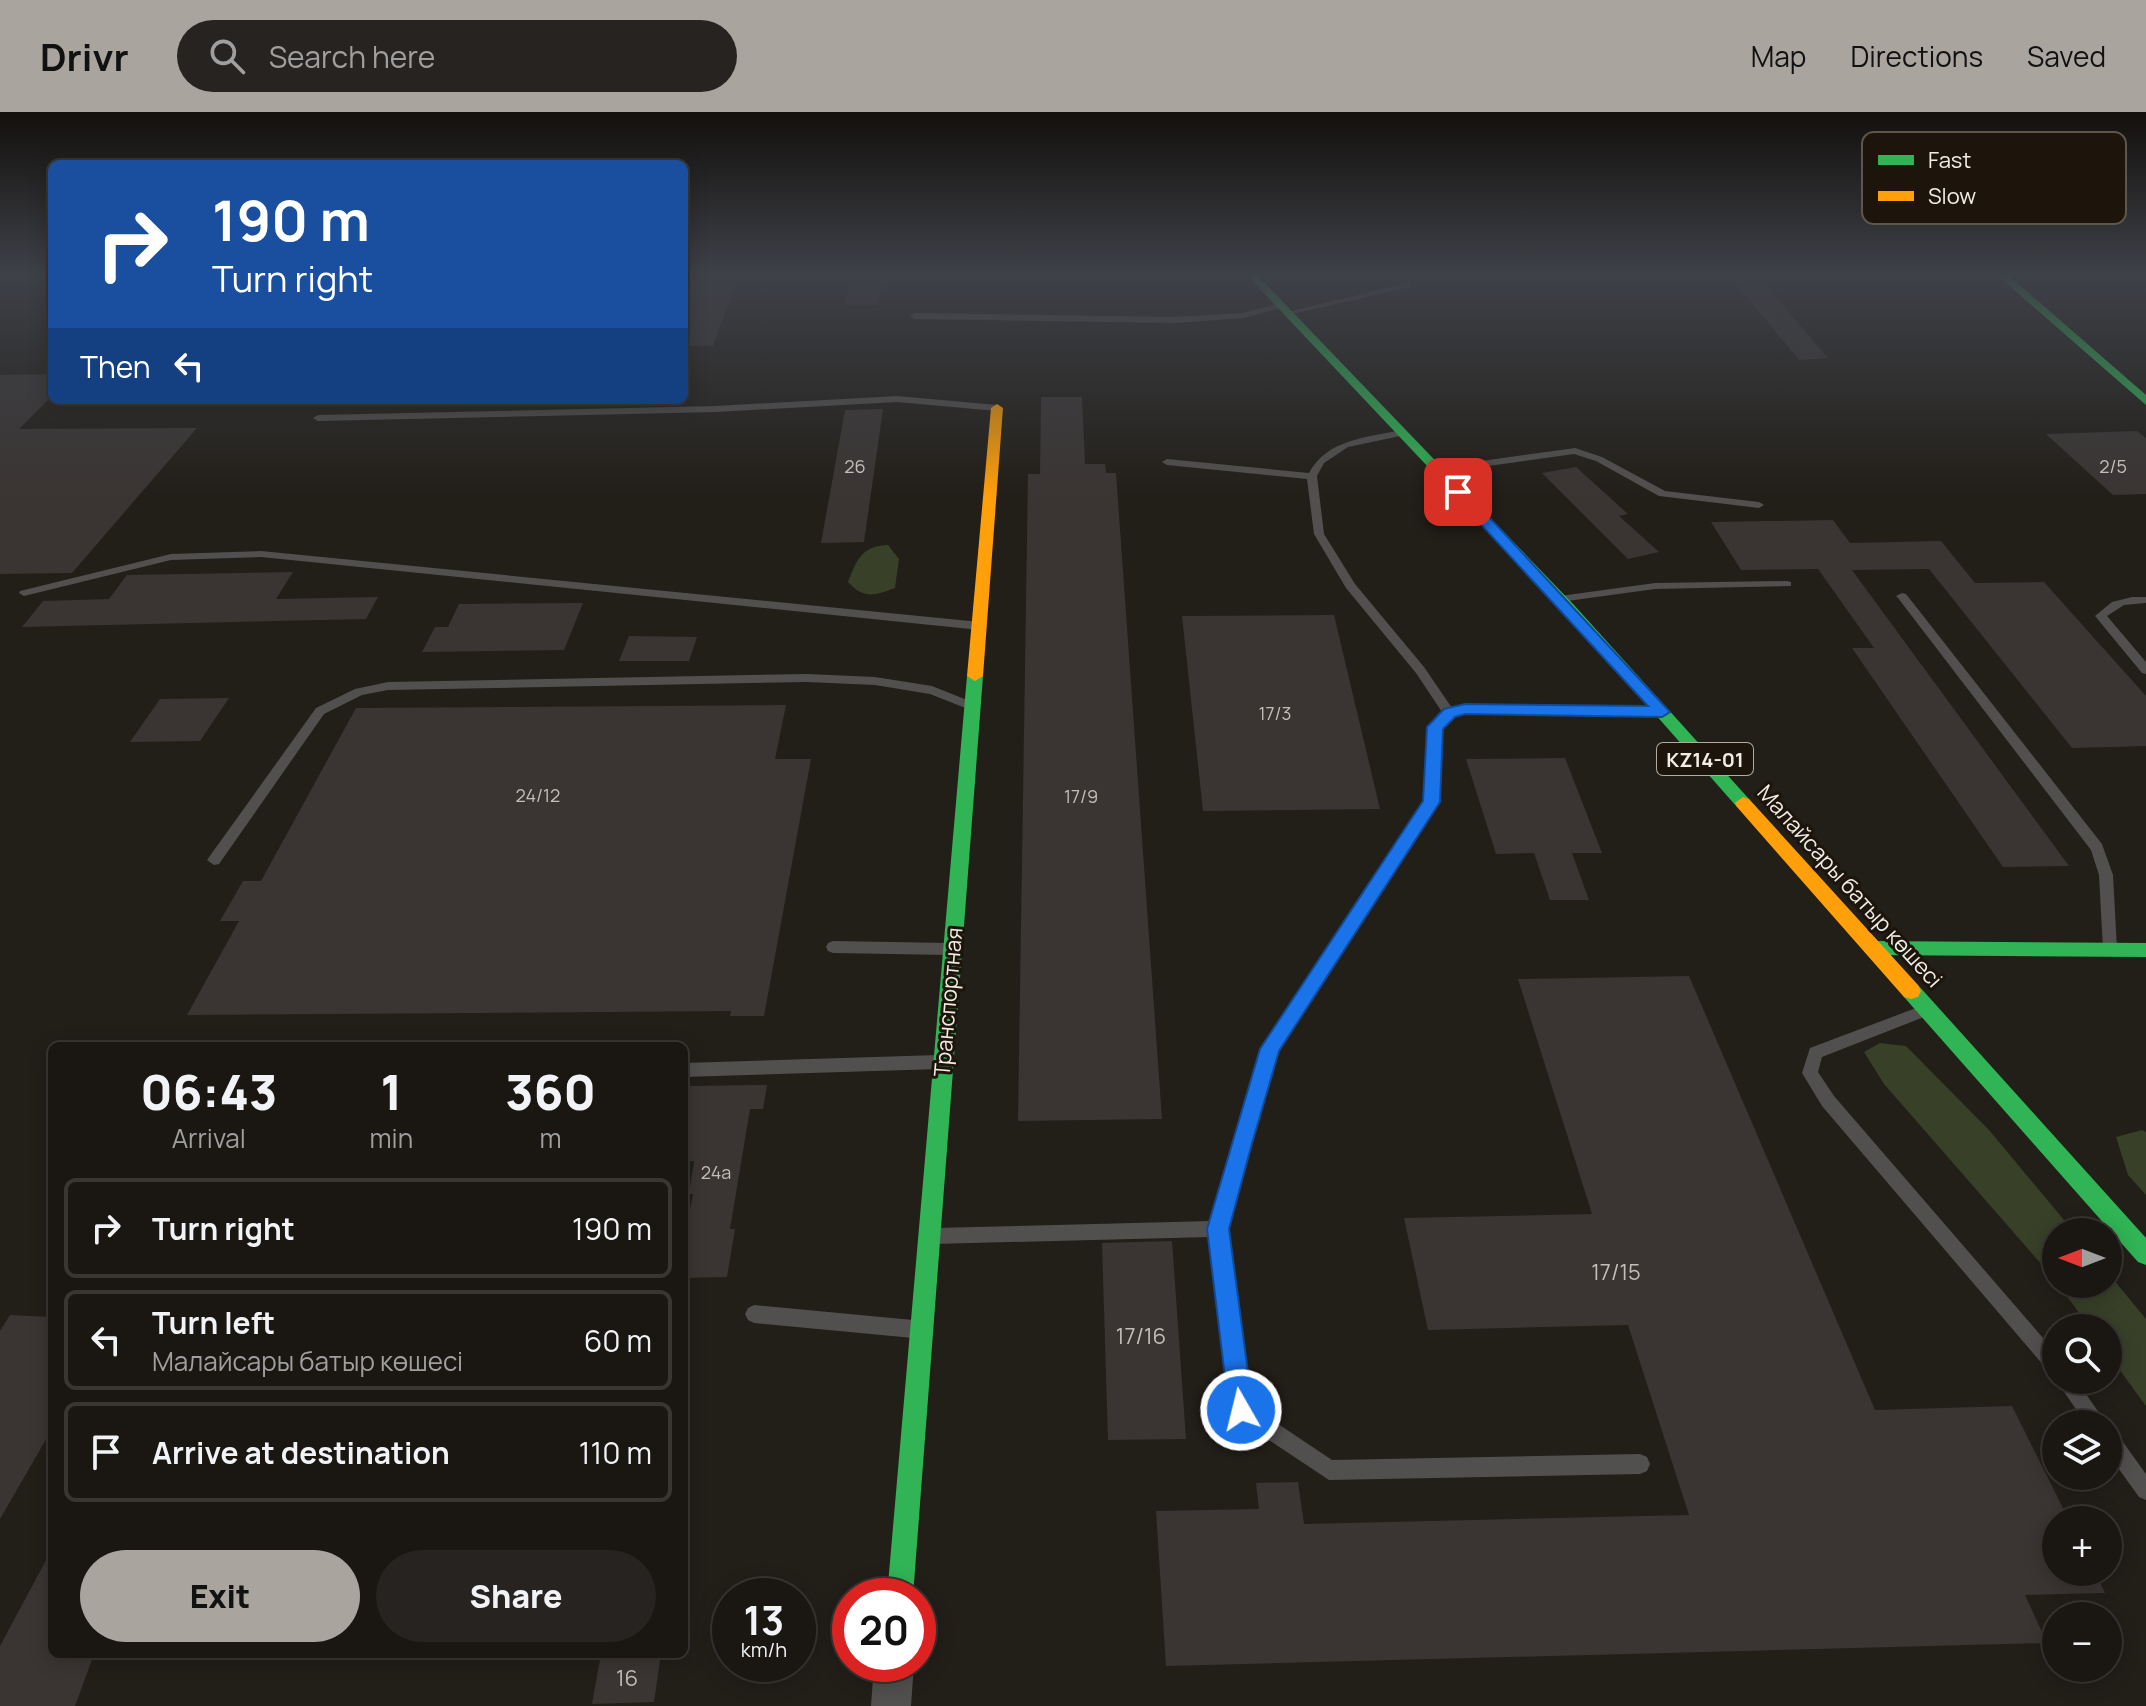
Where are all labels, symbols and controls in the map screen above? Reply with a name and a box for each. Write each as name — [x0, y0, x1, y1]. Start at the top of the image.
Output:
search box — [177, 20, 737, 92]
text: Drivr — [40, 30, 129, 82]
icon: search — [205, 34, 249, 78]
text: Search here — [269, 36, 435, 77]
text: Map — [1751, 37, 1806, 75]
text: Directions — [1850, 37, 1983, 75]
text: Saved — [2027, 37, 2106, 75]
legend — [1862, 132, 2126, 224]
text: Fast — [1928, 145, 1971, 175]
text: 190 m — [212, 181, 370, 258]
text: Slow — [1928, 181, 1976, 211]
icon: right — [80, 192, 184, 296]
text: Turn right — [212, 254, 373, 303]
icon: left — [167, 344, 211, 388]
text: Then — [80, 346, 151, 387]
house number: 26 — [844, 454, 866, 478]
house number: 2/5 — [2099, 454, 2127, 478]
pin — [1424, 458, 1492, 526]
icon: arrive — [1436, 470, 1480, 514]
house number: 17/3 — [1259, 701, 1292, 725]
road number: KZ14-01 — [1657, 743, 1753, 775]
street label: Малайсары батыр көшесі — [1751, 778, 1949, 994]
house number: 24/12 — [516, 783, 560, 807]
house number: 17/9 — [1064, 784, 1098, 808]
street label: Транспортная — [927, 926, 969, 1078]
text: 06:43 — [140, 1059, 277, 1124]
text: 1 — [380, 1059, 402, 1124]
text: 360 — [505, 1059, 596, 1124]
text: Arrival — [172, 1120, 246, 1156]
text: min — [370, 1120, 413, 1156]
text: m — [539, 1120, 562, 1156]
house number: 24а — [701, 1160, 731, 1184]
icon: right — [84, 1206, 128, 1250]
text: Turn right — [152, 1208, 295, 1249]
text: 190 m — [572, 1208, 652, 1249]
north arrow — [2042, 1218, 2122, 1298]
map controls — [2042, 1218, 2122, 1682]
house number: 17/15 — [1591, 1257, 1641, 1287]
text: Turn left — [152, 1302, 275, 1343]
button: search — [2042, 1314, 2122, 1394]
icon: left — [84, 1318, 128, 1362]
text: 60 m — [584, 1320, 652, 1361]
house number: 17/16 — [1116, 1321, 1166, 1351]
text: Малайсары батыр көшесі — [152, 1343, 463, 1379]
position arrow — [1199, 1368, 1283, 1452]
button: layers — [2042, 1410, 2122, 1490]
icon: arrive — [84, 1430, 128, 1474]
text: Arrive at destination — [152, 1432, 450, 1473]
text: 110 m — [579, 1432, 652, 1473]
button: + — [2042, 1506, 2122, 1586]
button: Exit — [80, 1550, 360, 1642]
button: Share — [376, 1550, 656, 1642]
speed limit sign: 20 — [832, 1578, 936, 1682]
text: 13 — [744, 1592, 784, 1647]
button: − — [2042, 1602, 2122, 1682]
text: km/h — [741, 1636, 787, 1663]
house number: 16 — [616, 1663, 638, 1693]

